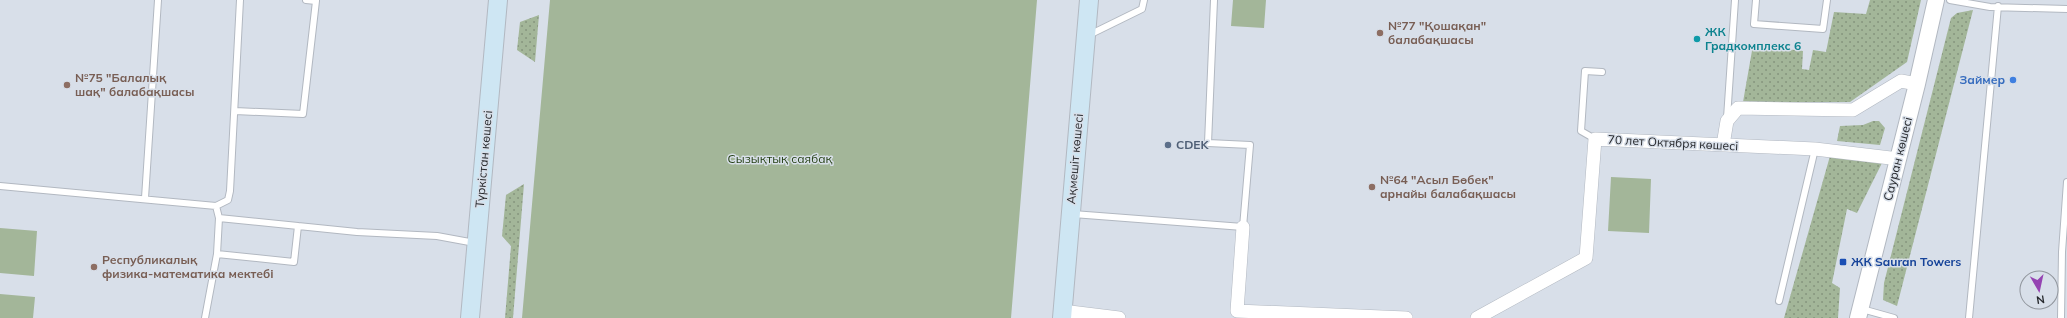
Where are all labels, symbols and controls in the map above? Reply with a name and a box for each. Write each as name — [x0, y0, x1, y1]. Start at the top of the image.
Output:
place label: №77 "Қошақан" балабақшасы — [1388, 18, 1486, 47]
place label: ЖК Градкомплекс 6 — [1705, 24, 1801, 53]
marker: №77 "Қошақан" балабақшасы — [1375, 28, 1385, 38]
marker: ЖК Градкомплекс 6 — [1692, 34, 1702, 44]
place label: №75 "Балалық шақ" балабақшасы — [75, 70, 194, 99]
place label: Займер — [1960, 72, 2005, 87]
marker: Займер — [2008, 75, 2018, 85]
marker: №75 "Балалық шақ" балабақшасы — [62, 80, 72, 90]
street label: Түркістан көшесі — [472, 110, 495, 208]
street label: Ақмешіт көшесі — [1063, 113, 1086, 205]
street label: Сауран көшесі — [1880, 115, 1915, 202]
street label: 70 лет Октября көшесі — [1607, 132, 1739, 153]
place label: CDEK — [1176, 137, 1210, 152]
marker: CDEK — [1163, 140, 1173, 150]
park label: Сызықтық саябақ — [728, 151, 832, 166]
place label: №64 "Асыл Бөбек" арнайы балабақшасы — [1380, 172, 1516, 201]
marker: №64 "Асыл Бөбек" арнайы балабақшасы — [1367, 182, 1377, 192]
place label: Республикалық физика-математика мектебі — [102, 252, 274, 281]
place label: ЖК Sauran Towers — [1851, 254, 1961, 269]
marker: ЖК Sauran Towers — [1838, 257, 1848, 267]
marker: Республикалық физика-математика мектебі — [89, 262, 99, 272]
north arrow — [2019, 270, 2059, 310]
text: N — [2035, 292, 2046, 307]

